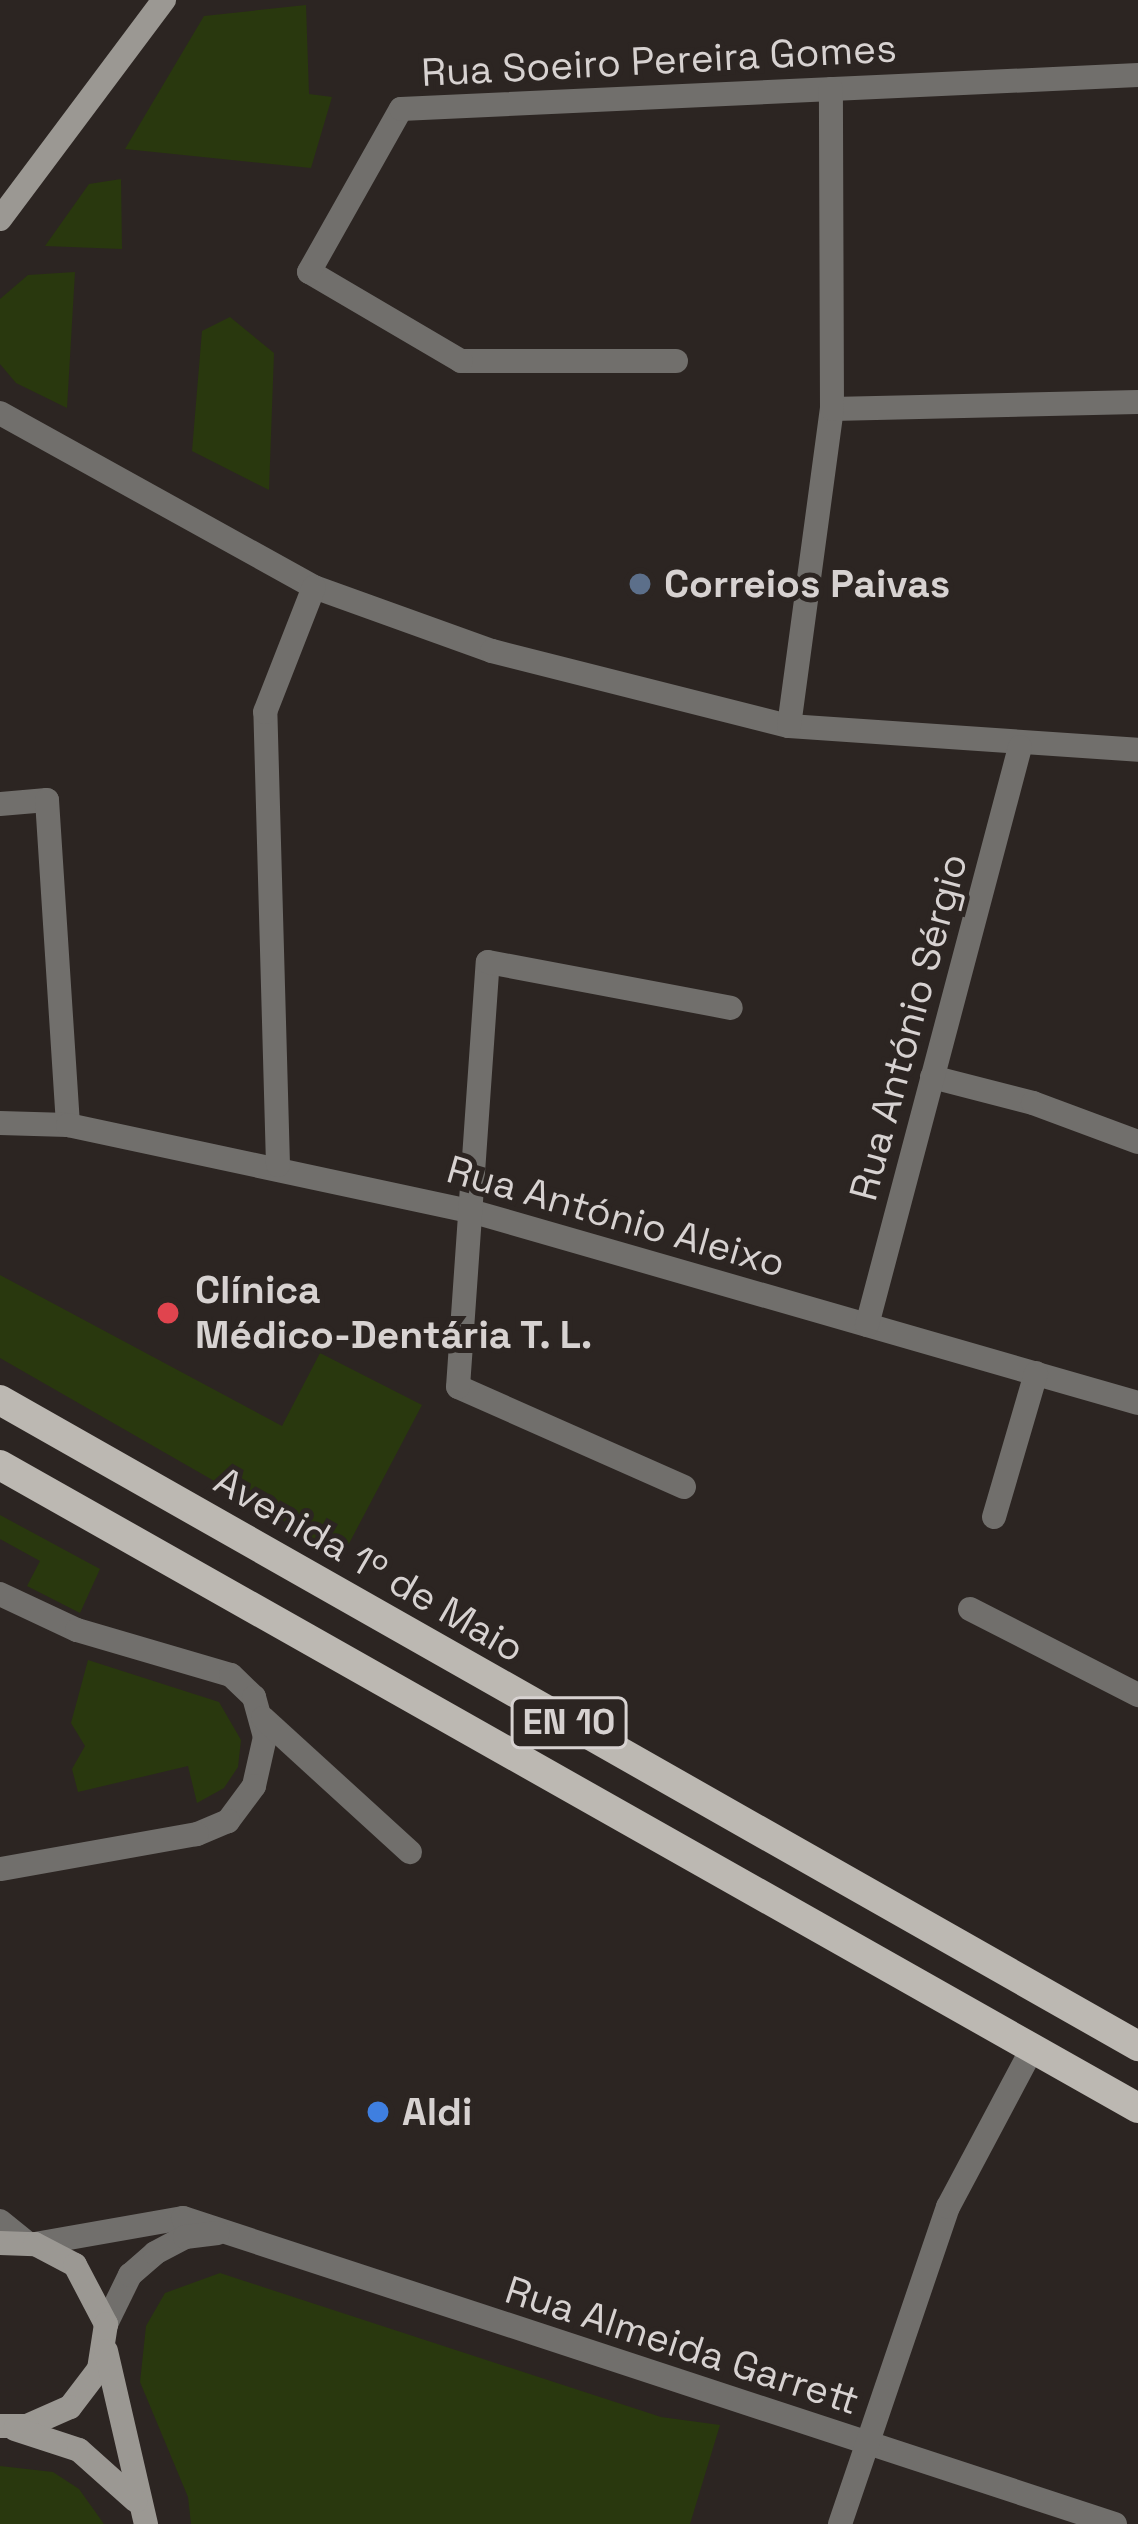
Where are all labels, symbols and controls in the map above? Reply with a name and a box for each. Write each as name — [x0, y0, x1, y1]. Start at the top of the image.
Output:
street label: Rua Soeiro Pereira Gomes — [420, 25, 898, 97]
place label: Correios Paivas — [664, 561, 950, 607]
marker: Correios Paivas — [627, 571, 653, 597]
street label: Rua António Sérgio — [840, 848, 978, 1206]
street label: Rua António Aleixo — [441, 1146, 791, 1288]
place label: Clínica Médico-Dentária T. L. — [195, 1268, 595, 1359]
marker: Clínica Médico-Dentária T. L. — [152, 1297, 184, 1329]
street label: Avenida 1º de Maio — [206, 1457, 532, 1673]
road number: EN 10 — [509, 1693, 629, 1753]
place label: Aldi — [402, 2089, 472, 2135]
marker: Aldi — [365, 2099, 391, 2125]
street label: Rua Almeida Garrett — [499, 2267, 865, 2425]

